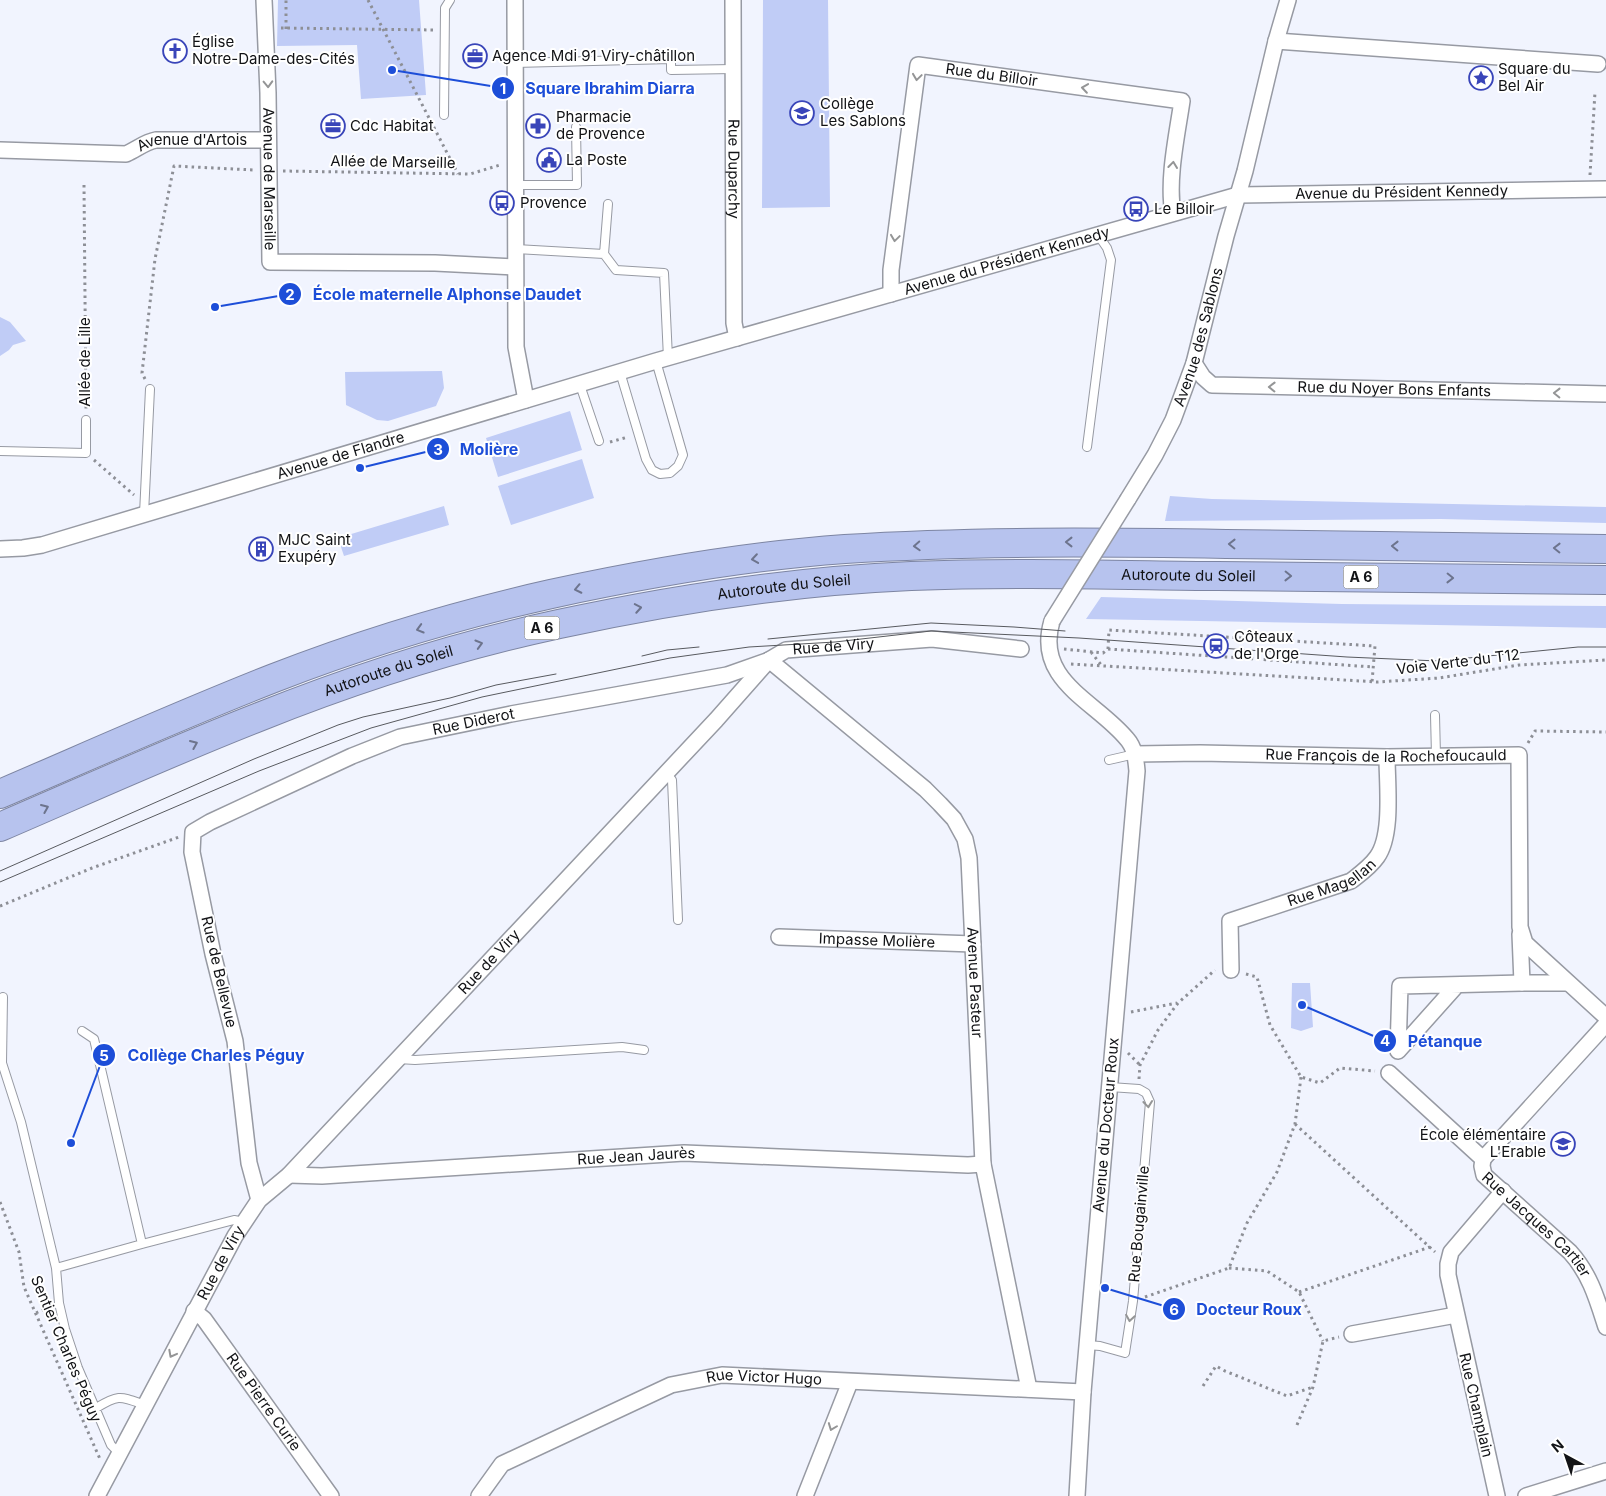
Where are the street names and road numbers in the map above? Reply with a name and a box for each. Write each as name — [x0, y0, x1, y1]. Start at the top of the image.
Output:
street label: Rue du Billoir — [944, 59, 1039, 90]
street label: Avenue de Marseille — [259, 107, 280, 251]
street label: Rue Duparchy — [724, 119, 744, 220]
street label: Avenue d'Artois — [133, 130, 247, 156]
street label: Allée de Marseille — [330, 151, 456, 172]
street label: Avenue du Président Kennedy — [1295, 181, 1509, 203]
street label: Avenue du Président Kennedy — [902, 222, 1112, 299]
street label: Avenue des Sablons — [1169, 265, 1227, 409]
street label: Allée de Lille — [75, 317, 94, 407]
street label: Rue du Noyer Bons Enfants — [1297, 377, 1491, 400]
street label: Avenue de Flandre — [274, 427, 407, 483]
street label: Autoroute du Soleil — [1121, 565, 1256, 585]
road number: A 6 — [1344, 566, 1378, 588]
street label: Autoroute du Soleil — [716, 570, 852, 604]
road number: A 6 — [524, 616, 560, 640]
street label: Rue de Viry — [792, 633, 876, 658]
street label: Autoroute du Soleil — [321, 641, 455, 700]
street label: Voie Verte du T12 — [1395, 644, 1521, 679]
street label: Rue Diderot — [431, 704, 516, 739]
street label: Rue François de la Rochefoucauld — [1265, 744, 1507, 766]
street label: Rue Magellan — [1285, 855, 1380, 910]
street label: Rue de Bellevue — [197, 914, 242, 1030]
street label: Rue de Viry — [454, 925, 524, 998]
street label: Avenue Pasteur — [963, 927, 987, 1039]
street label: Impasse Molière — [818, 928, 936, 952]
street label: Avenue du Docteur Roux — [1088, 1037, 1123, 1213]
street label: Rue Jean Jaurès — [577, 1143, 696, 1169]
street label: Rue Bougainville — [1124, 1165, 1153, 1283]
street label: Rue Jacques Cartier — [1478, 1168, 1596, 1280]
street label: Rue de Viry — [193, 1221, 249, 1303]
street label: Sentier Charles Péguy — [27, 1272, 106, 1426]
street label: Rue Pierre Curie — [222, 1349, 305, 1454]
street label: Rue Champlain — [1455, 1351, 1498, 1459]
street label: Rue Victor Hugo — [704, 1365, 822, 1389]

